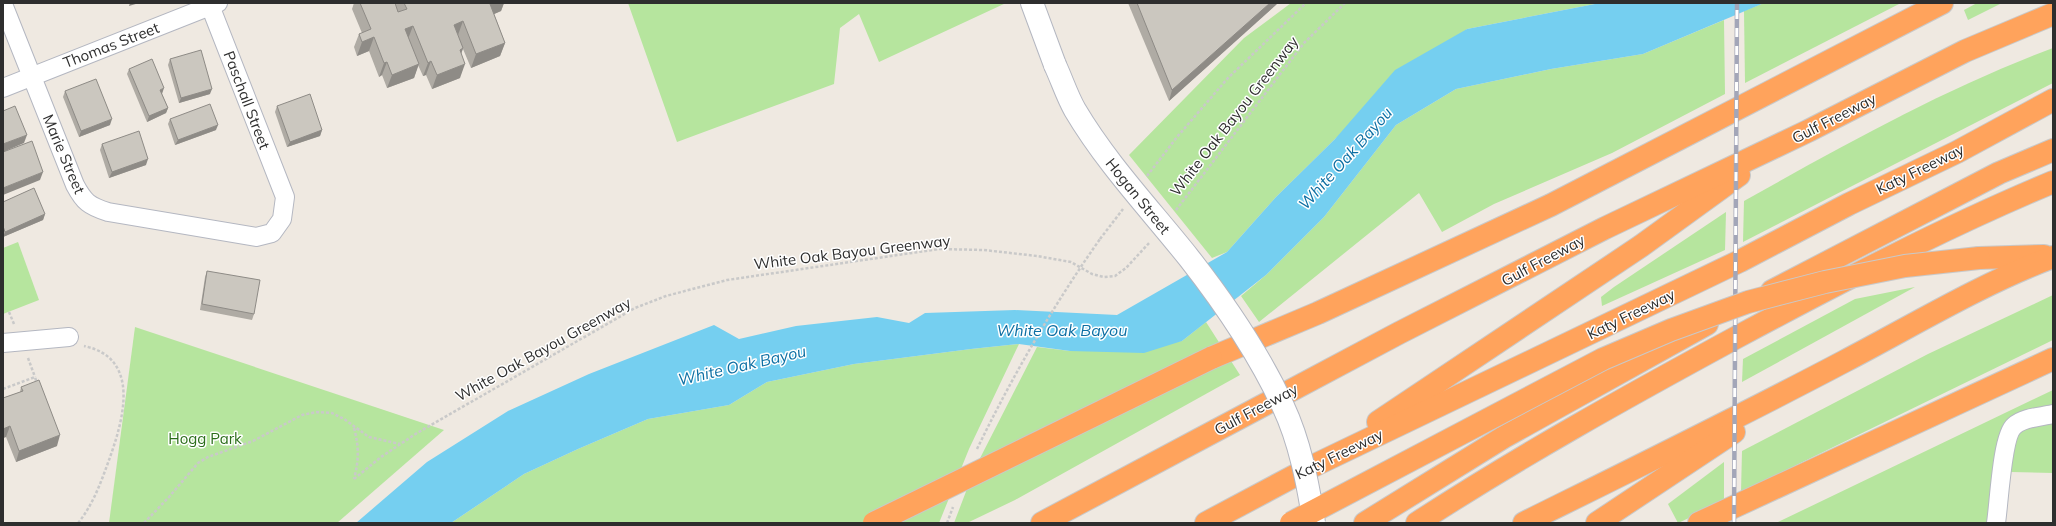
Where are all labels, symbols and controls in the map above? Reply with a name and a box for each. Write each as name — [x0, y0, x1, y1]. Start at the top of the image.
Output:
street label: Thomas Street — [60, 18, 162, 72]
street label: White Oak Bayou Greenway — [1166, 32, 1302, 200]
street label: Paschall Street — [220, 48, 274, 152]
street label: Gulf Freeway — [1789, 89, 1879, 147]
water label: White Oak Bayou — [1294, 103, 1396, 213]
street label: Marie Street — [39, 111, 89, 197]
street label: Katy Freeway — [1873, 140, 1967, 198]
street label: Hogan Street — [1102, 154, 1174, 238]
street label: Gulf Freeway — [1498, 230, 1588, 290]
street label: White Oak Bayou Greenway — [753, 231, 951, 273]
street label: Katy Freeway — [1584, 285, 1678, 343]
street label: White Oak Bayou Greenway — [452, 293, 634, 405]
water label: White Oak Bayou — [997, 320, 1127, 340]
water label: White Oak Bayou — [676, 341, 808, 389]
street label: Gulf Freeway — [1211, 379, 1301, 439]
street label: Katy Freeway — [1292, 425, 1386, 483]
park label: Hogg Park — [168, 429, 242, 448]

